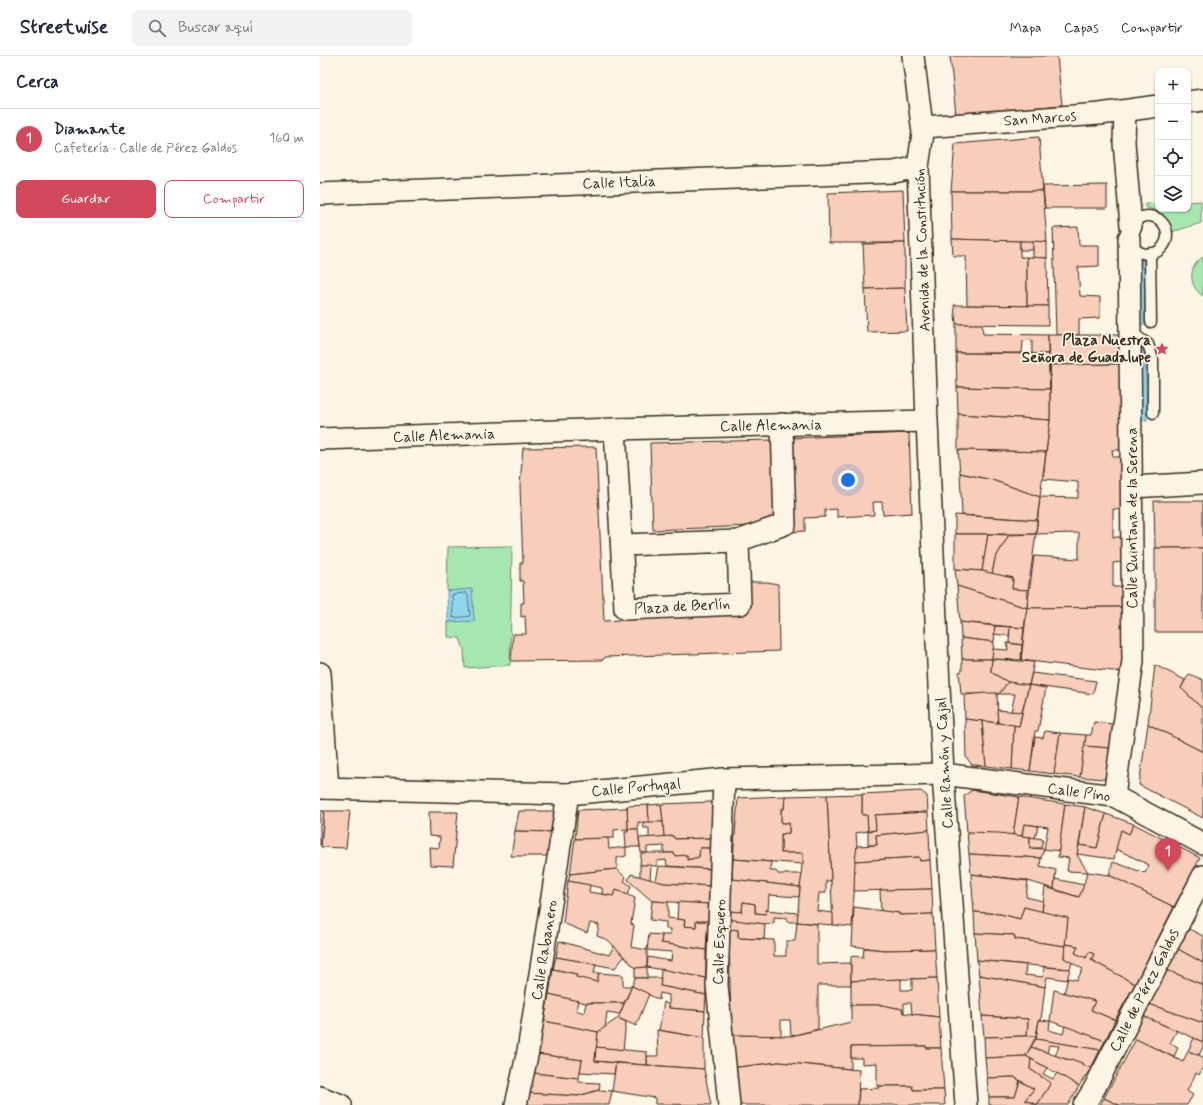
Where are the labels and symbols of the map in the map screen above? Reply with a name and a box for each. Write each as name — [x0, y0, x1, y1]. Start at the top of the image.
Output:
street label: San Marcos — [1003, 106, 1077, 132]
street label: Avenida de la Constitución — [910, 168, 936, 332]
street label: Calle Italia — [582, 172, 656, 194]
place label: Plaza Nuestra Señora de Guadalupe — [1022, 331, 1151, 368]
place icon: Plaza Nuestra Señora de Guadalupe — [1154, 341, 1170, 357]
street label: Calle Alemania — [720, 415, 823, 437]
street label: Calle Alemania — [393, 424, 496, 448]
street label: Calle Quintana de la Serena — [1123, 427, 1143, 609]
your location — [838, 470, 858, 490]
street label: Plaza de Berlín — [633, 594, 731, 620]
street label: Calle Ramón y Cajal — [932, 696, 958, 829]
street label: Calle Portugal — [591, 774, 682, 802]
street label: Calle Pino — [1046, 779, 1112, 807]
pin: 1 — [1155, 838, 1181, 871]
street label: Calle Rabanero — [527, 899, 563, 1002]
street label: Calle Esquero — [709, 899, 731, 985]
street label: Calle de Pérez Galdos — [1105, 925, 1185, 1055]

